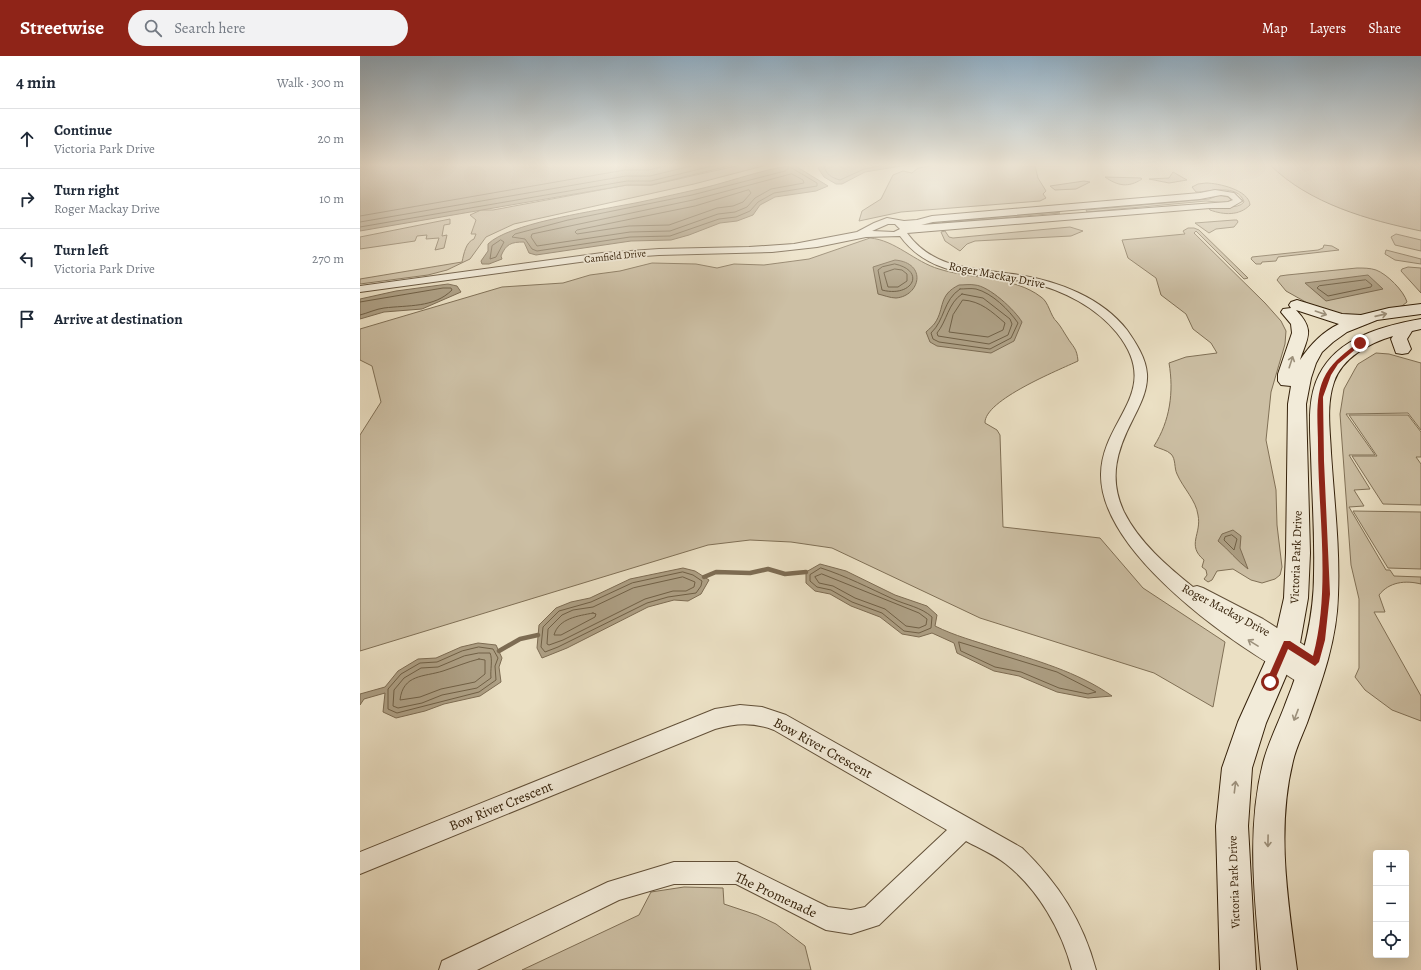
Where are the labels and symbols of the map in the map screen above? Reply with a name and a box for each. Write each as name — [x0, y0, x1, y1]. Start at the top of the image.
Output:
street label: Camfield Drive — [584, 246, 647, 266]
street label: Roger Mackay Drive — [947, 258, 1047, 292]
one-way arrow — [1315, 310, 1328, 317]
one-way arrow — [1374, 310, 1387, 318]
route end — [1351, 334, 1369, 352]
one-way arrow — [1288, 356, 1295, 369]
street label: Victoria Park Drive — [1286, 510, 1306, 605]
street label: Roger Mackay Drive — [1179, 580, 1273, 640]
one-way arrow — [1247, 638, 1259, 646]
route start — [1261, 673, 1279, 691]
one-way arrow — [1291, 709, 1299, 721]
street label: Bow River Crescent — [770, 713, 876, 783]
street label: Bow River Crescent — [446, 776, 556, 835]
one-way arrow — [1231, 781, 1239, 794]
one-way arrow — [1264, 834, 1272, 847]
street label: Victoria Park Drive — [1224, 835, 1244, 930]
street label: The Promenade — [732, 868, 820, 922]

